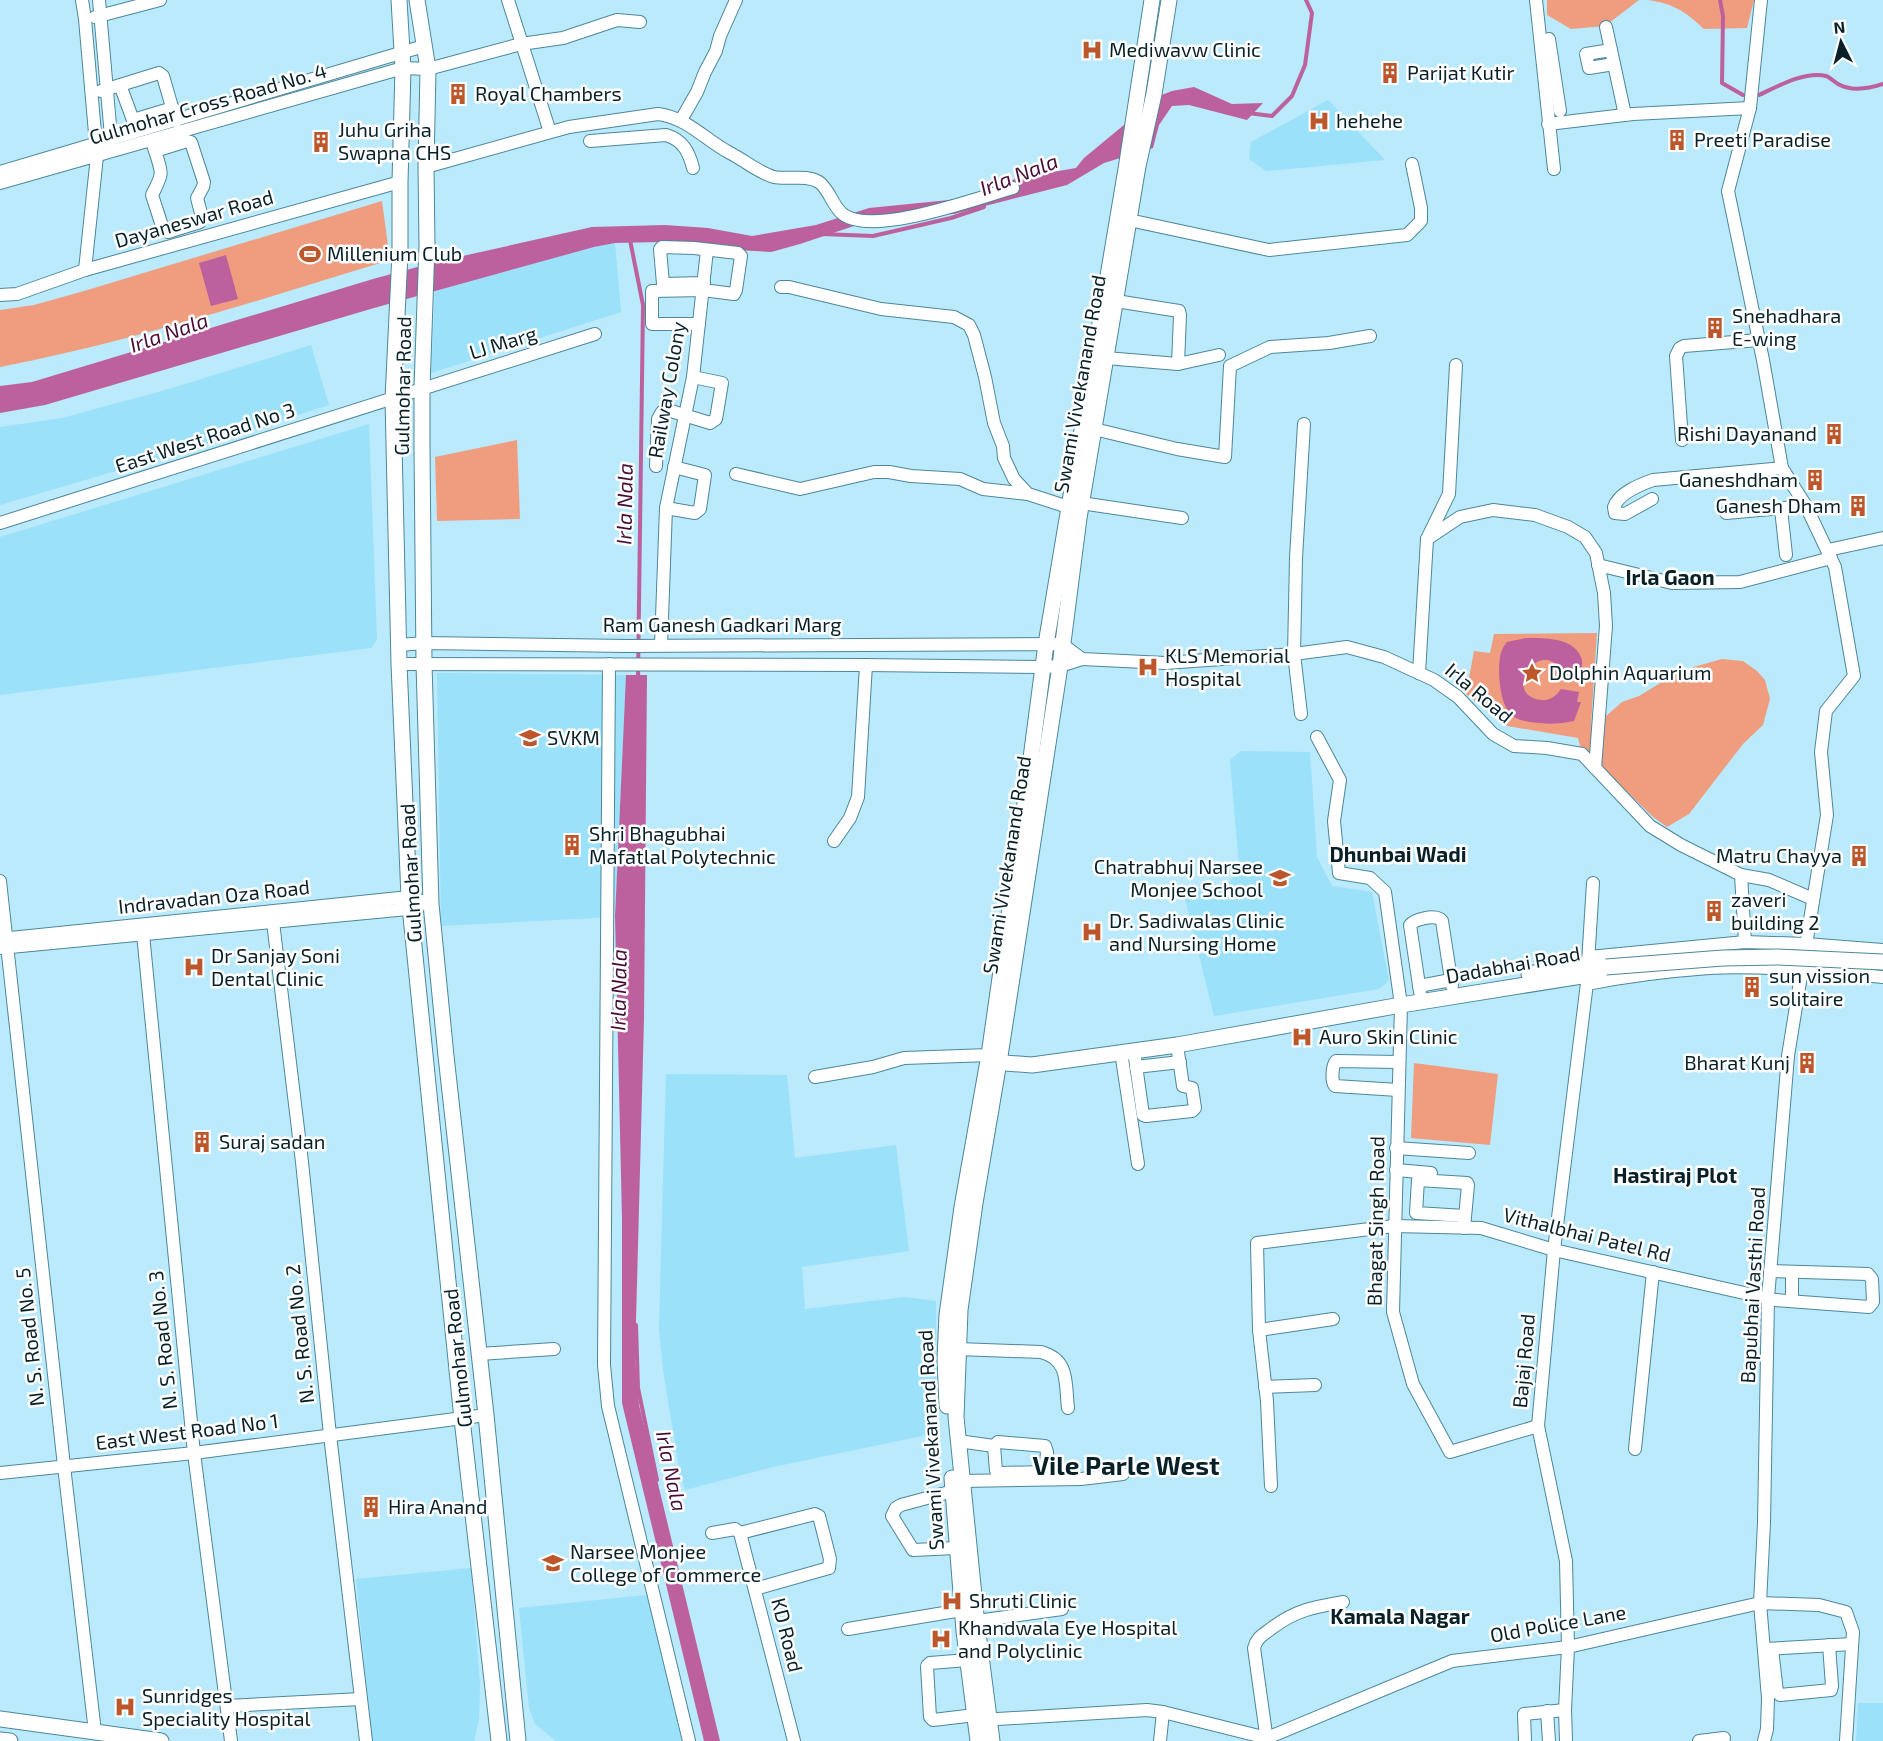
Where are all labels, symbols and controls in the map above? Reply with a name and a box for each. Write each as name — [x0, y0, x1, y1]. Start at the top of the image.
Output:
north arrow — [1811, 12, 1871, 72]
text: N — [1833, 17, 1846, 37]
place label: Mediwavw Clinic — [1109, 37, 1261, 61]
hospital icon: Mediwavw Clinic — [1080, 38, 1104, 62]
street label: Gulmohar Cross Road No. 4 — [86, 58, 329, 148]
place label: Parijat Kutir — [1407, 60, 1514, 84]
building icon: Parijat Kutir — [1378, 61, 1402, 85]
place label: Royal Chambers — [475, 81, 622, 105]
building icon: Royal Chambers — [446, 82, 470, 106]
place label: hehehe — [1336, 108, 1403, 132]
hospital icon: hehehe — [1307, 109, 1331, 133]
place label: Juhu Griha Swapna CHS — [338, 117, 451, 164]
place label: Preeti Paradise — [1694, 127, 1831, 151]
building icon: Preeti Paradise — [1665, 128, 1689, 152]
building icon: Juhu Griha Swapna CHS — [309, 130, 333, 154]
water label: Irla Nala — [976, 147, 1061, 200]
street label: Dayaneswar Road — [112, 184, 276, 252]
place label: Millenium Club — [327, 241, 462, 265]
sports icon: Millenium Club — [298, 242, 322, 266]
street label: Swami Vivekanand Road — [1048, 273, 1110, 495]
place label: Snehadhara E-wing — [1732, 303, 1841, 350]
water label: Irla Nala — [126, 306, 211, 357]
street label: Gulmohar Road — [389, 316, 415, 456]
building icon: Snehadhara E-wing — [1703, 316, 1727, 340]
street label: Railway Colony — [642, 319, 690, 460]
street label: LJ Marg — [466, 320, 539, 364]
street label: East West Road No 3 — [112, 397, 297, 477]
place label: Rishi Dayanand — [1677, 421, 1817, 445]
building icon: Rishi Dayanand — [1822, 422, 1846, 446]
water label: Irla Nala — [610, 463, 637, 545]
place label: Ganeshdham — [1679, 467, 1798, 491]
building icon: Ganeshdham — [1803, 468, 1827, 492]
place label: Ganesh Dham — [1715, 493, 1841, 517]
building icon: Ganesh Dham — [1846, 494, 1870, 518]
district label: Irla Gaon — [1625, 564, 1715, 589]
street label: Ram Ganesh Gadkari Marg — [603, 612, 841, 636]
place label: KLS Memorial Hospital — [1165, 643, 1290, 690]
hospital icon: KLS Memorial Hospital — [1136, 655, 1160, 679]
street label: Irla Road — [1441, 657, 1518, 727]
place label: Dolphin Aquarium — [1549, 660, 1711, 684]
place icon: Dolphin Aquarium — [1520, 661, 1544, 685]
place label: SVKM — [547, 725, 600, 749]
school or university icon: SVKM — [518, 726, 542, 750]
street label: Swami Vivekanand Road — [977, 754, 1035, 976]
street label: Gulmohar Road — [394, 803, 426, 943]
place label: Shri Bhagubhai Mafatlal Polytechnic — [589, 821, 776, 868]
building icon: Shri Bhagubhai Mafatlal Polytechnic — [560, 833, 584, 857]
district label: Dhunbai Wadi — [1329, 841, 1467, 866]
place label: Matru Chayya — [1716, 843, 1842, 867]
building icon: Matru Chayya — [1847, 844, 1871, 868]
place label: Chatrabhuj Narsee Monjee School — [1094, 854, 1263, 901]
school or university icon: Chatrabhuj Narsee Monjee School — [1268, 866, 1292, 890]
street label: Indravadan Oza Road — [117, 874, 311, 918]
place label: zaveri building 2 — [1731, 887, 1820, 934]
building icon: zaveri building 2 — [1702, 899, 1726, 923]
place label: Dr. Sadiwalas Clinic and Nursing Home — [1109, 908, 1285, 955]
hospital icon: Dr. Sadiwalas Clinic and Nursing Home — [1080, 920, 1104, 944]
street label: Dadabhai Road — [1444, 940, 1582, 988]
place label: Dr Sanjay Soni Dental Clinic — [211, 943, 340, 990]
water label: Irla Nala — [604, 949, 631, 1031]
hospital icon: Dr Sanjay Soni Dental Clinic — [182, 955, 206, 979]
place label: sun vission solitaire — [1769, 963, 1870, 1010]
building icon: sun vission solitaire — [1740, 975, 1764, 999]
place label: Auro Skin Clinic — [1319, 1024, 1458, 1048]
hospital icon: Auro Skin Clinic — [1290, 1025, 1314, 1049]
place label: Bharat Kunj — [1684, 1050, 1790, 1074]
building icon: Bharat Kunj — [1795, 1051, 1819, 1075]
place label: Suraj sadan — [219, 1129, 325, 1153]
building icon: Suraj sadan — [190, 1130, 214, 1154]
street label: Bhagat Singh Road — [1362, 1136, 1388, 1306]
district label: Hastiraj Plot — [1613, 1162, 1737, 1187]
street label: Bapubhai Vasthi Road — [1735, 1186, 1769, 1384]
street label: Vithalbhai Patel Rd — [1501, 1202, 1673, 1266]
street label: N. S. Road No. 2 — [280, 1263, 318, 1405]
street label: N. S. Road No. 5 — [10, 1267, 48, 1408]
street label: N. S. Road No. 3 — [143, 1269, 181, 1411]
street label: Gulmohar Road — [438, 1287, 476, 1429]
street label: Bajaj Road — [1507, 1313, 1539, 1409]
street label: Swami Vivekanand Road — [912, 1329, 948, 1551]
street label: East West Road No 1 — [94, 1408, 280, 1454]
water label: Irla Nala — [652, 1428, 693, 1513]
district label: Vile Parle West — [1032, 1449, 1220, 1480]
place label: Hira Anand — [388, 1494, 487, 1518]
building icon: Hira Anand — [359, 1495, 383, 1519]
place label: Narsee Monjee College of Commerce — [570, 1539, 761, 1586]
school or university icon: Narsee Monjee College of Commerce — [541, 1551, 565, 1575]
place label: Shruti Clinic — [969, 1588, 1077, 1612]
hospital icon: Shruti Clinic — [940, 1589, 964, 1613]
street label: KD Road — [767, 1595, 809, 1674]
street label: Old Police Lane — [1488, 1599, 1628, 1647]
district label: Kamala Nagar — [1330, 1603, 1470, 1628]
place label: Khandwala Eye Hospital and Polyclinic — [958, 1615, 1177, 1662]
hospital icon: Khandwala Eye Hospital and Polyclinic — [929, 1627, 953, 1651]
place label: Sunridges Speciality Hospital — [142, 1683, 310, 1730]
hospital icon: Sunridges Speciality Hospital — [113, 1695, 137, 1719]

